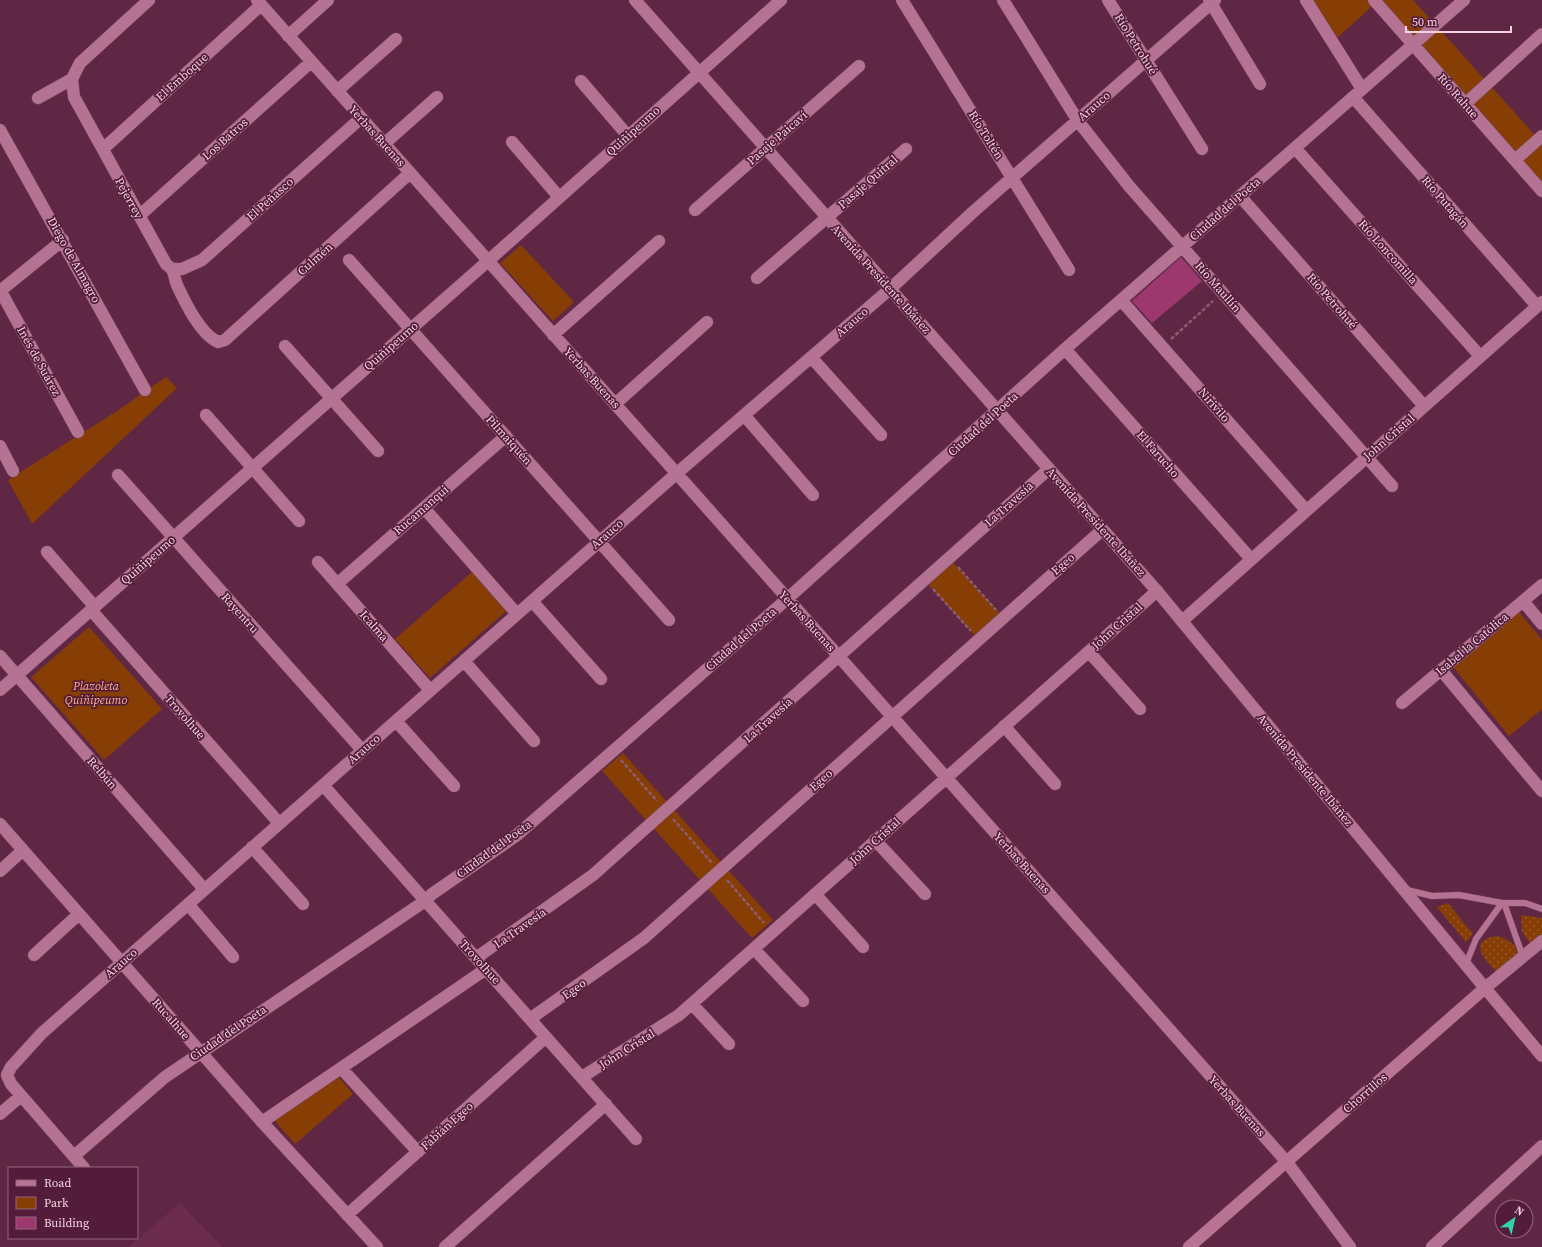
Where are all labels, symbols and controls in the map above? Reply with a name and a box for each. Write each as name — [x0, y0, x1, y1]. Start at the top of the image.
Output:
scale bar — [1406, 8, 1511, 34]
street label: Río Petrohué — [1111, 10, 1161, 78]
text: 50 m — [1412, 14, 1438, 30]
street label: El Emboque — [153, 49, 211, 105]
street label: Río Rahue — [1434, 70, 1482, 122]
street label: Arauco — [1074, 87, 1114, 125]
street label: Yerbas Buenas — [345, 102, 409, 170]
street label: Quiñipeumo — [603, 102, 664, 159]
street label: Pasaje Paicaví — [744, 107, 811, 169]
street label: Río Toltén — [965, 108, 1007, 162]
street label: Los Batros — [199, 114, 251, 164]
street label: Pasaje Quitral — [835, 151, 902, 212]
street label: Ciudad del Poeta — [1186, 173, 1265, 244]
street label: Río Putagán — [1418, 173, 1472, 231]
street label: El Peñasco — [243, 174, 297, 224]
street label: Pejerrey — [111, 175, 147, 222]
street label: Diego de Almagro — [44, 214, 104, 306]
street label: Río Loncomilla — [1355, 216, 1422, 288]
street label: Avenida Presidente Ibáñez — [828, 221, 935, 337]
street label: Culmén — [294, 239, 336, 279]
street label: Río Maullín — [1191, 258, 1245, 316]
street label: Río Petrohué — [1303, 270, 1361, 332]
street label: Arauco — [832, 303, 872, 341]
street label: Quiñipeumo — [360, 318, 422, 374]
street label: Inés de Suárez — [13, 323, 65, 399]
street label: Yerbas Buenas — [560, 344, 624, 412]
street label: Nirivilo — [1195, 384, 1234, 426]
street label: Ciudad del Poeta — [945, 388, 1022, 460]
street label: John Cristal — [1359, 410, 1418, 464]
street label: Pilmaiquén — [482, 412, 536, 468]
street label: El Farucho — [1133, 427, 1183, 481]
street label: Avenida Presidente Ibáñez — [1043, 464, 1150, 580]
street label: La Travesía — [981, 477, 1037, 530]
street label: Rucamanqui — [390, 481, 452, 538]
street label: Arauco — [587, 515, 627, 553]
street label: Quiñipeumo — [117, 532, 179, 588]
street label: Egeo — [1048, 549, 1078, 579]
street label: Yerbas Buenas — [775, 587, 839, 655]
street label: Rayentru — [218, 589, 262, 637]
street label: John Cristal — [1087, 599, 1146, 654]
street label: Ciudad del Poeta — [702, 603, 781, 674]
street label: Icalma — [356, 607, 393, 646]
street label: Isabel la Católica — [1432, 608, 1512, 679]
park label: Plazoleta Quiñipeumo — [65, 678, 127, 708]
street label: Trovolhue — [161, 691, 209, 743]
street label: La Travesía — [740, 693, 796, 746]
street label: Avenida Presidente Ibáñez — [1253, 711, 1357, 830]
street label: Arauco — [344, 730, 384, 768]
street label: Relbún — [83, 753, 121, 793]
street label: Egeo — [806, 765, 836, 795]
street label: John Cristal — [845, 814, 904, 869]
street label: Ciudad del Poeta — [453, 816, 535, 882]
street label: Yerbas Buenas — [990, 829, 1054, 897]
street label: La Travesía — [491, 904, 550, 952]
street label: Trovolhue — [456, 936, 504, 988]
street label: Arauco — [101, 944, 141, 982]
street label: Egeo — [559, 975, 590, 1003]
street label: Rucalhue — [148, 995, 194, 1043]
street label: Ciudad del Poeta — [187, 1001, 270, 1065]
street label: John Cristal — [595, 1025, 658, 1073]
street label: Chorrillos — [1339, 1069, 1391, 1117]
street label: Yerbas Buenas — [1205, 1072, 1269, 1140]
street label: Fabián Egeo — [417, 1098, 477, 1154]
legend — [8, 1167, 138, 1239]
text: Road — [44, 1175, 71, 1191]
text: Park — [44, 1195, 69, 1211]
north arrow — [1494, 1199, 1534, 1239]
text: N — [1512, 1203, 1527, 1220]
text: Building — [44, 1215, 89, 1231]

